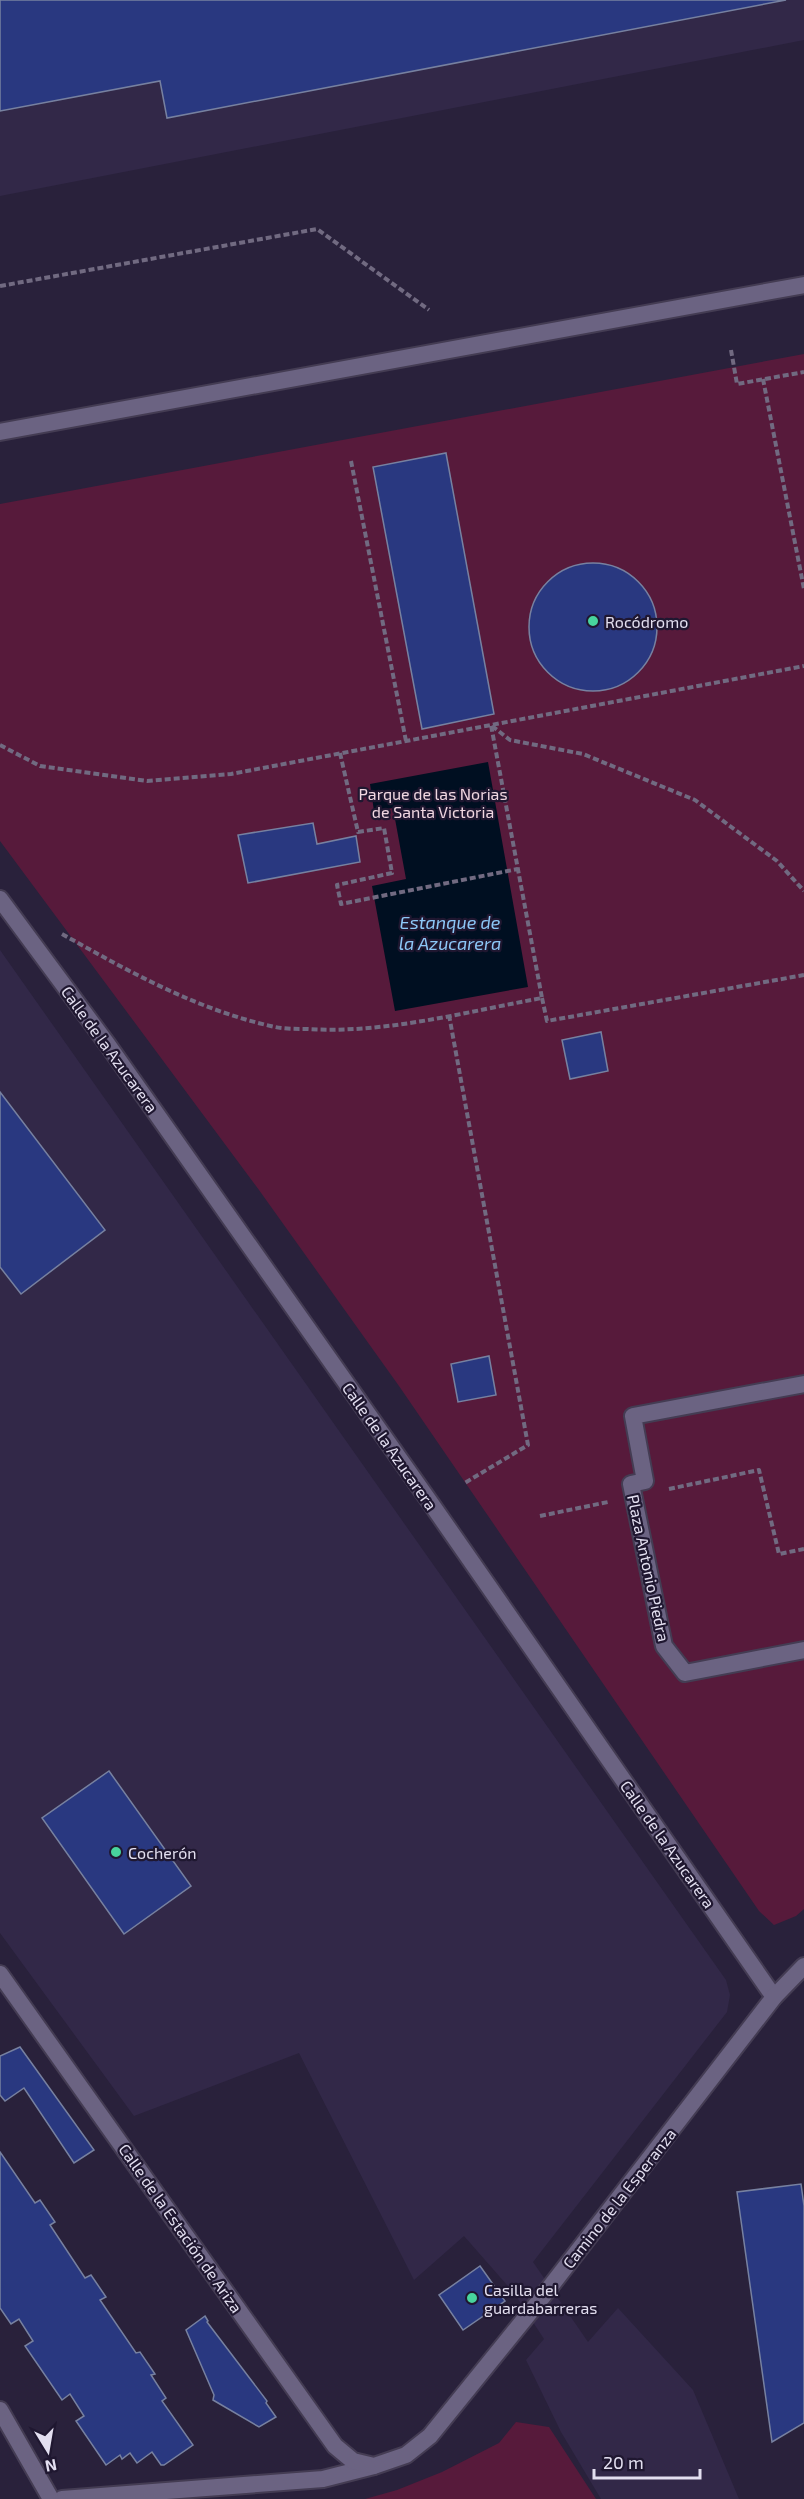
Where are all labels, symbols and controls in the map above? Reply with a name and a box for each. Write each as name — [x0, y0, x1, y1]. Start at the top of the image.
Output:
place label: Rocódromo — [605, 612, 688, 631]
marker: Rocódromo — [586, 614, 600, 628]
park label: Parque de las Norias de Santa Victoria — [358, 784, 508, 821]
water label: Estanque de la Azucarera — [399, 911, 501, 954]
street label: Calle de la Azucarera — [58, 982, 162, 1116]
street label: Calle de la Azucarera — [339, 1379, 441, 1513]
street label: Plaza Antonio Piedra — [624, 1493, 674, 1643]
street label: Calle de la Azucarera — [617, 1777, 719, 1911]
place label: Cocherón — [128, 1843, 197, 1862]
marker: Cocherón — [109, 1845, 123, 1859]
street label: Camino de la Esperanza — [558, 2124, 680, 2272]
street label: Calle de la Estación de Ariza — [115, 2140, 247, 2316]
place label: Casilla del guardabarreras — [484, 2280, 598, 2317]
marker: Casilla del guardabarreras — [465, 2291, 479, 2305]
north arrow — [18, 2421, 78, 2481]
scale bar — [594, 2442, 700, 2480]
text: 20 m — [603, 2451, 644, 2473]
text: N — [43, 2456, 58, 2477]

